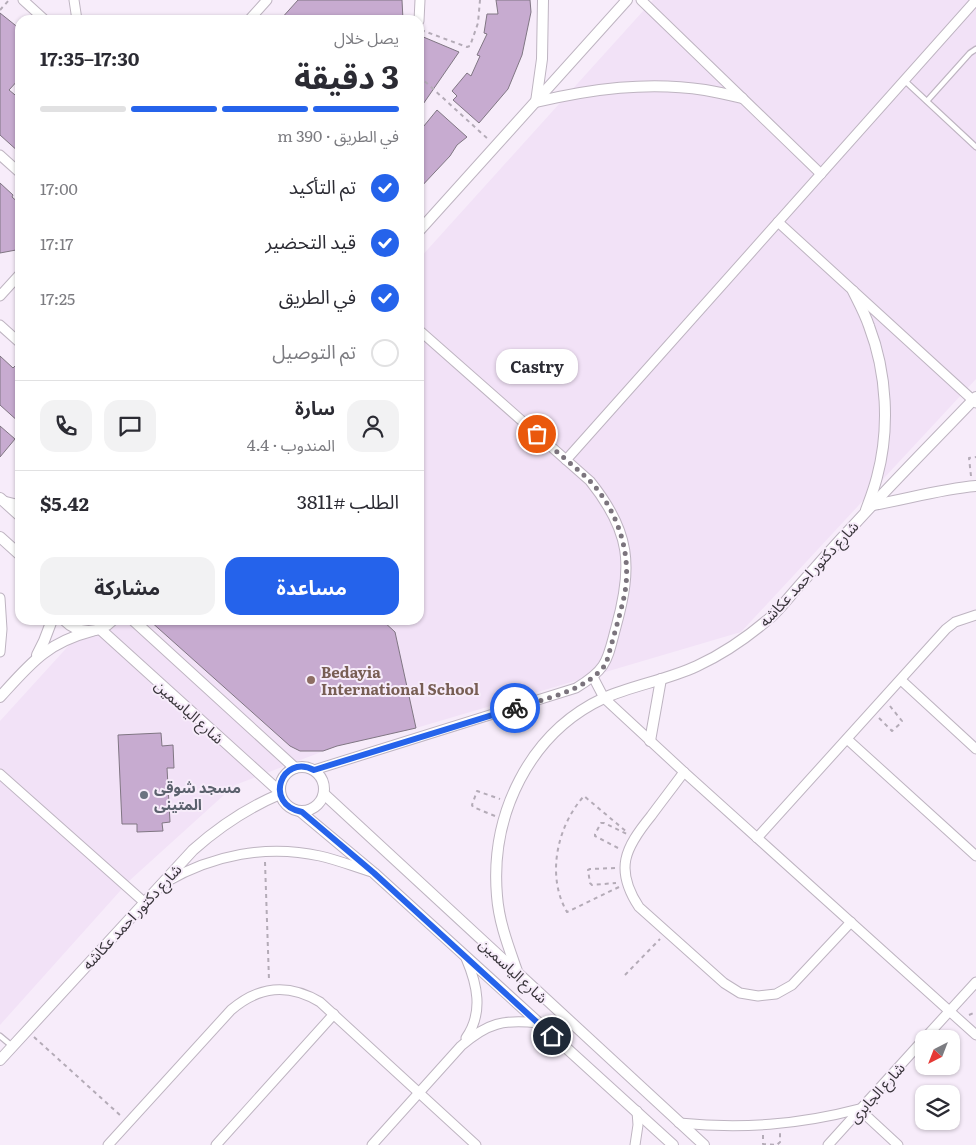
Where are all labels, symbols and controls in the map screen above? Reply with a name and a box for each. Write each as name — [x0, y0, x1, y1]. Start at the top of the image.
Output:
text: يصل خلال — [334, 25, 399, 49]
text: 17:30–17:35 — [40, 44, 140, 72]
text: 3 دقيقة — [294, 51, 399, 99]
text: في الطريق · 390 m — [277, 123, 399, 147]
text: تم التأكيد — [289, 172, 356, 200]
icon: check — [371, 174, 399, 202]
text: 17:00 — [40, 176, 78, 200]
text: قيد التحضير — [265, 227, 356, 255]
icon: check — [371, 229, 399, 257]
text: 17:17 — [40, 231, 73, 255]
text: في الطريق — [279, 282, 356, 310]
icon: check — [371, 284, 399, 312]
text: 17:25 — [40, 286, 75, 310]
text: تم التوصيل — [272, 337, 356, 365]
callout: Castry — [496, 349, 578, 384]
text: Castry — [510, 354, 564, 378]
text: سارة — [295, 393, 335, 421]
button: phone — [40, 400, 92, 452]
button: chat — [104, 400, 156, 452]
button: person — [347, 400, 399, 452]
pin — [516, 413, 558, 455]
icon: bag — [523, 420, 551, 448]
text: المندوب · 4.4 — [247, 432, 335, 456]
text: الطلب #3811 — [297, 487, 399, 515]
text: $5.42 — [40, 489, 89, 517]
street label: شارع دكتور احمد عكاشه — [753, 515, 865, 632]
button: مشاركة — [40, 557, 215, 615]
button: مساعدة — [225, 557, 399, 615]
place label: Bedayia International School — [321, 660, 480, 700]
street label: شارع الياسمين — [149, 673, 230, 750]
marker: Bedayia International School — [305, 674, 317, 686]
courier — [490, 683, 540, 733]
icon: bike — [501, 694, 529, 722]
place label: مسجد شوقى المتينى — [154, 775, 241, 815]
marker: مسجد شوقى المتينى — [138, 789, 150, 801]
street label: شارع دكتور احمد عكاشه — [76, 858, 188, 975]
street label: شارع الياسمين — [473, 932, 554, 1010]
pin — [531, 1015, 573, 1057]
icon: home — [538, 1022, 566, 1050]
north arrow — [915, 1030, 960, 1075]
map controls — [915, 1030, 960, 1130]
street label: شارع الجابرى — [842, 1056, 911, 1129]
button: layers — [915, 1085, 960, 1130]

